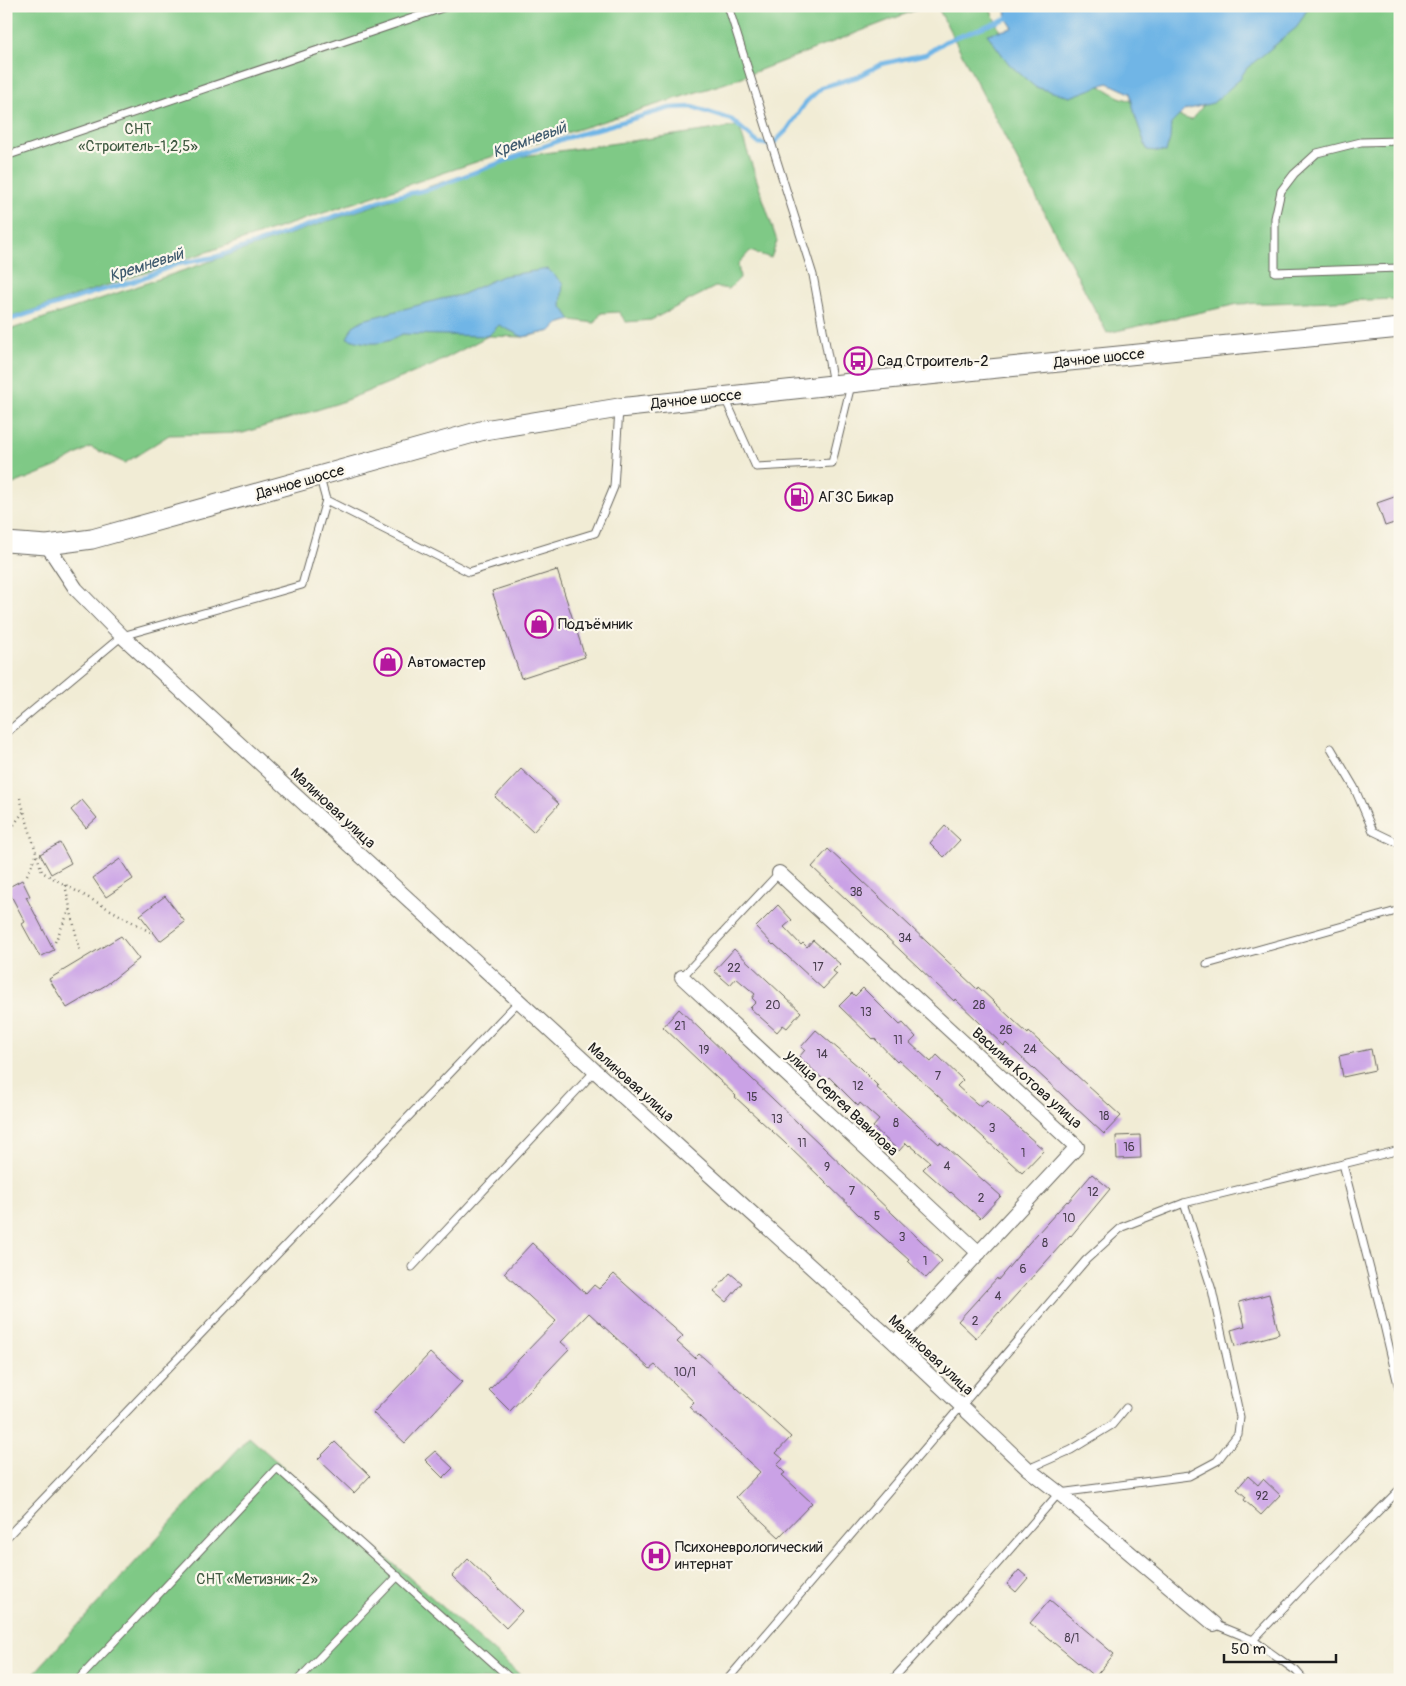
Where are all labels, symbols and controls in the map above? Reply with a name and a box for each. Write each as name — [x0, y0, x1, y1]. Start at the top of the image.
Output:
water label: Кремневый — [490, 117, 570, 162]
park label: СНТ «Строитель-1,2,5» — [78, 120, 198, 156]
water label: Кремневый — [107, 243, 187, 286]
street label: Дачное шоссе — [1052, 344, 1146, 373]
bus stop icon: Сад Строитель-2 — [843, 346, 873, 376]
place label: Сад Строитель-2 — [877, 352, 989, 371]
street label: Дачное шоссе — [649, 385, 743, 414]
street label: Дачное шоссе — [253, 461, 347, 504]
fuel station icon: АГЗС Бикар — [784, 482, 814, 512]
place label: АГЗС Бикар — [818, 488, 894, 507]
shop icon: Подъёмник — [524, 609, 554, 639]
place label: Подъёмник — [558, 615, 633, 634]
shop icon: Автомастер — [373, 647, 403, 677]
place label: Автомастер — [407, 653, 486, 672]
street label: Малиновая улица — [286, 764, 379, 853]
house number: 38 — [850, 885, 862, 900]
house number: 34 — [898, 931, 912, 946]
house number: 17 — [812, 960, 824, 975]
house number: 22 — [727, 961, 741, 976]
house number: 20 — [766, 998, 780, 1013]
house number: 28 — [973, 998, 985, 1013]
house number: 13 — [860, 1005, 872, 1020]
house number: 21 — [674, 1019, 686, 1034]
house number: 26 — [999, 1023, 1013, 1038]
street label: Василия Котова улица — [968, 1024, 1086, 1133]
house number: 11 — [893, 1033, 903, 1048]
street label: Малиновая улица — [583, 1039, 678, 1126]
house number: 24 — [1023, 1042, 1037, 1057]
house number: 19 — [699, 1043, 709, 1058]
street label: улица Сергея Вавилова — [781, 1046, 902, 1160]
house number: 14 — [816, 1047, 828, 1062]
house number: 7 — [935, 1069, 942, 1084]
house number: 12 — [852, 1079, 864, 1094]
house number: 15 — [746, 1090, 758, 1105]
house number: 18 — [1099, 1109, 1109, 1124]
house number: 13 — [771, 1112, 783, 1127]
house number: 8 — [893, 1116, 899, 1131]
house number: 3 — [989, 1121, 996, 1136]
house number: 11 — [797, 1136, 807, 1151]
house number: 16 — [1123, 1140, 1135, 1155]
house number: 1 — [1021, 1146, 1025, 1161]
house number: 4 — [944, 1159, 951, 1174]
house number: 9 — [824, 1160, 830, 1175]
house number: 7 — [849, 1184, 856, 1199]
house number: 12 — [1087, 1185, 1099, 1200]
house number: 2 — [978, 1191, 985, 1206]
house number: 5 — [874, 1209, 880, 1224]
house number: 10 — [1063, 1211, 1075, 1226]
house number: 3 — [899, 1230, 906, 1245]
house number: 8 — [1042, 1236, 1048, 1251]
house number: 1 — [923, 1254, 927, 1269]
house number: 6 — [1020, 1262, 1027, 1277]
house number: 4 — [995, 1289, 1002, 1304]
street label: Малиновая улица — [884, 1311, 977, 1400]
house number: 2 — [972, 1314, 979, 1329]
house number: 10/1 — [674, 1365, 696, 1380]
house number: 92 — [1256, 1489, 1269, 1504]
place label: Психоневрологический интернат — [675, 1538, 823, 1574]
hospital icon: Психоневрологический интернат — [641, 1541, 671, 1571]
park label: СНТ «Метизник-2» — [196, 1570, 318, 1589]
house number: 8/1 — [1064, 1631, 1080, 1646]
scale bar — [1224, 1631, 1336, 1663]
text: 50 m — [1231, 1640, 1266, 1659]

